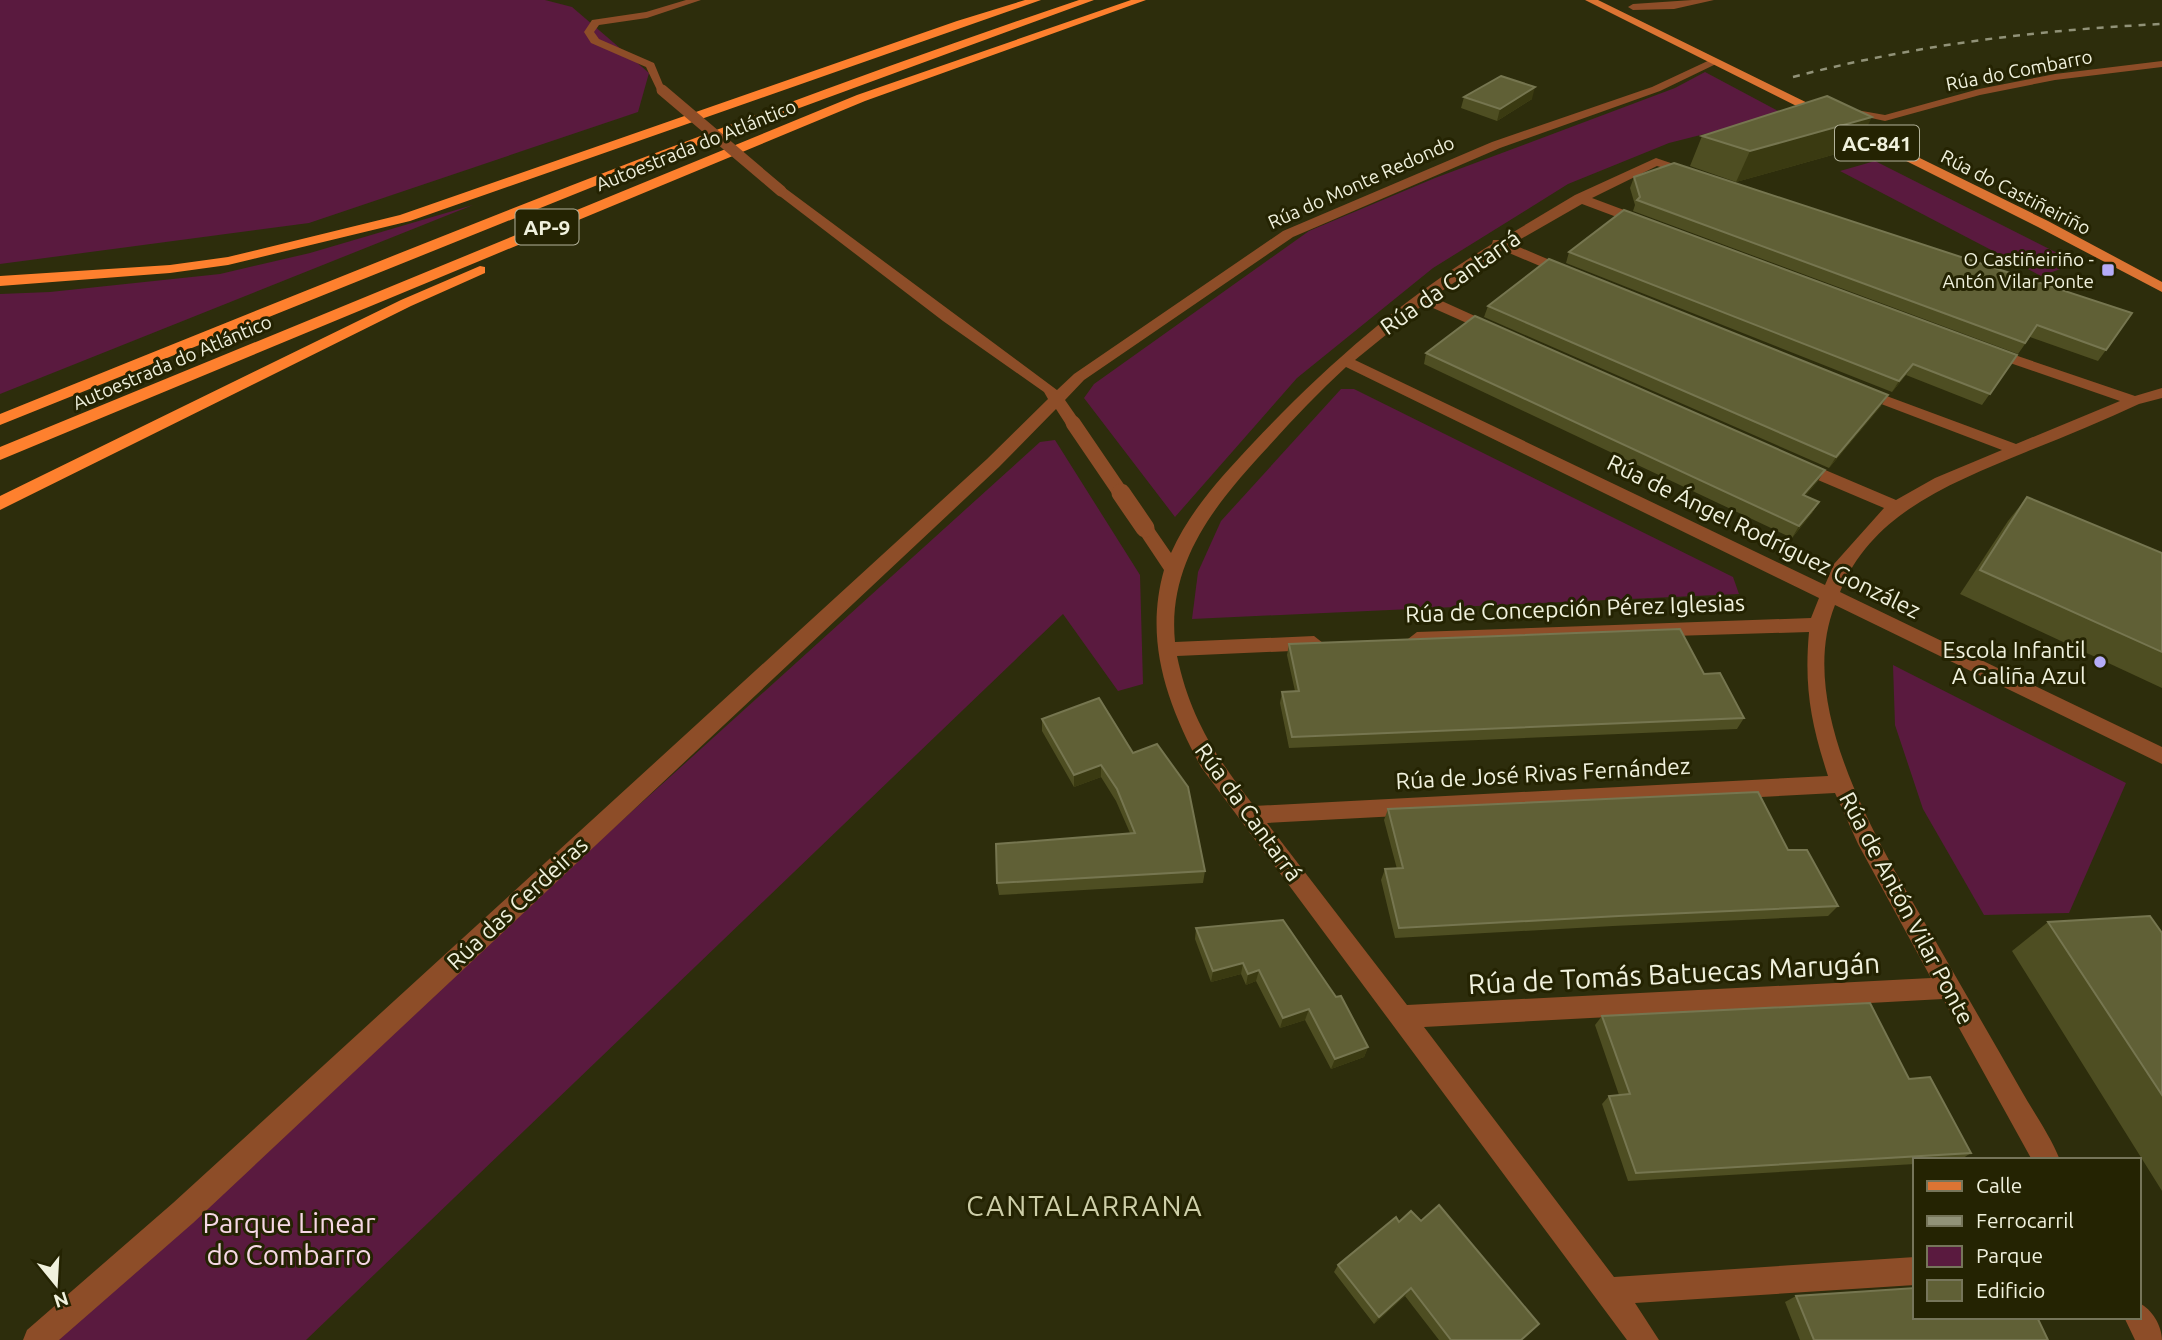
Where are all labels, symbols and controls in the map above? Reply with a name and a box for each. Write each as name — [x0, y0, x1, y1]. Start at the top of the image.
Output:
street label: Rúa do Combarro — [1944, 45, 2094, 95]
street label: Autoestrada do Atlántico — [593, 95, 799, 195]
road number: AC-841 — [1835, 125, 1919, 160]
street label: Rúa do Monte Redondo — [1264, 131, 1458, 233]
street label: Rúa do Castiñeiriño — [1938, 145, 2094, 239]
road number: AP-9 — [516, 210, 578, 244]
street label: Rúa da Cantarrá — [1376, 225, 1524, 339]
place label: O Castiñeiriño - Antón Vilar Ponte — [1942, 248, 2094, 292]
marker: O Castiñeiriño - Antón Vilar Ponte — [2100, 262, 2116, 278]
street label: Autoestrada do Atlántico — [69, 310, 275, 414]
street label: Rúa de Ángel Rodríguez González — [1603, 448, 1925, 623]
street label: Rúa de Concepción Pérez Iglesias — [1405, 590, 1745, 626]
place label: Escola Infantil A Galiña Azul — [1943, 637, 2086, 688]
marker: Escola Infantil A Galiña Azul — [2092, 654, 2108, 670]
street label: Rúa da Cantarrá — [1191, 738, 1307, 886]
street label: Rúa de José Rivas Fernández — [1395, 753, 1691, 793]
street label: Rúa de Antón Vilar Ponte — [1835, 788, 1979, 1028]
street label: Rúa das Cerdeiras — [442, 832, 592, 974]
street label: Rúa de Tomás Batuecas Marugán — [1467, 947, 1881, 999]
legend — [1913, 1158, 2141, 1319]
text: Calle — [1976, 1173, 2022, 1197]
district label: CANTALARRANA — [966, 1190, 1204, 1221]
park label: Parque Linear do Combarro — [202, 1207, 376, 1270]
text: Ferrocarril — [1976, 1208, 2074, 1232]
text: Parque — [1976, 1243, 2043, 1267]
north arrow — [21, 1249, 91, 1319]
text: Edificio — [1976, 1278, 2045, 1302]
text: N — [51, 1288, 71, 1313]

